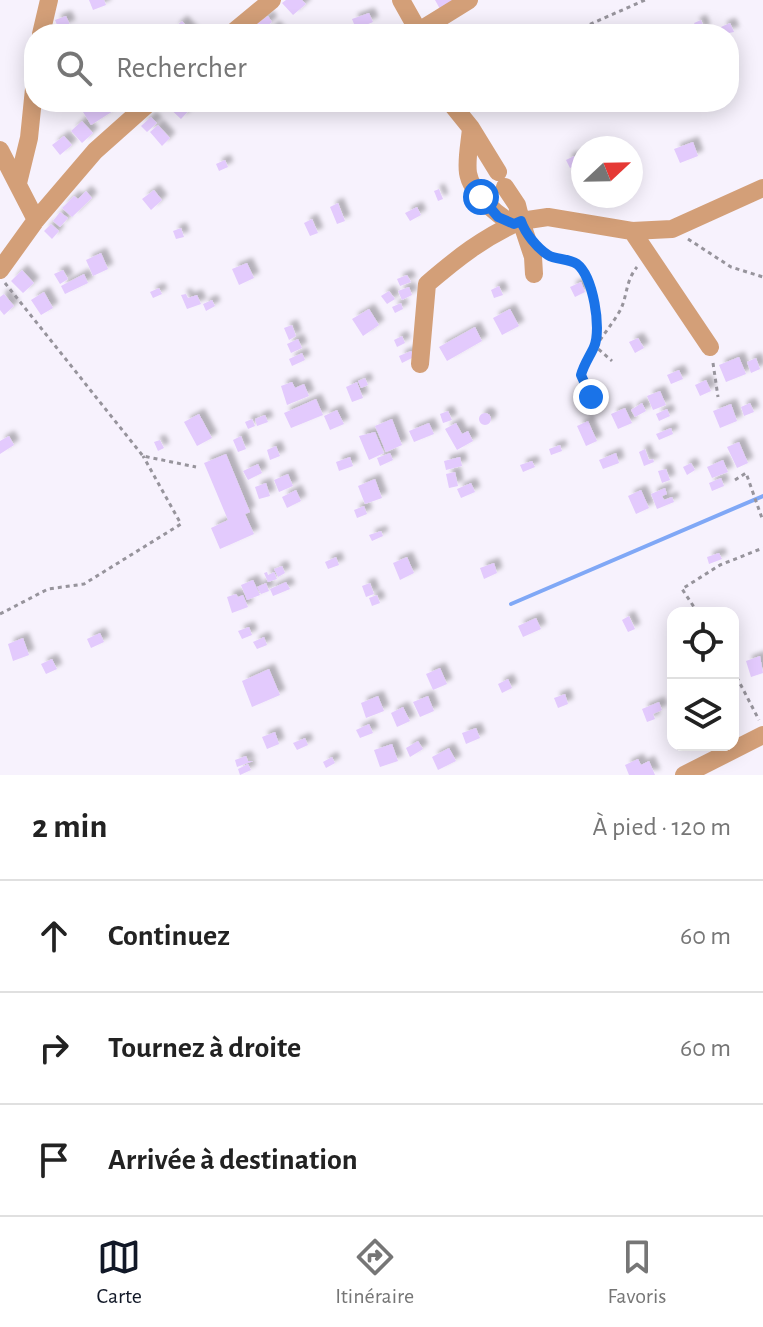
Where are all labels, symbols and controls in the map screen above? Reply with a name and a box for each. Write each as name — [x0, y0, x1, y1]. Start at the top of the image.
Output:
search box — [24, 24, 739, 112]
icon: search — [52, 46, 96, 90]
text: Rechercher — [116, 53, 247, 83]
north arrow — [571, 136, 643, 208]
route start — [463, 179, 499, 215]
route end — [573, 379, 609, 415]
map controls — [667, 607, 739, 751]
button: locate — [667, 607, 739, 679]
button: layers — [667, 679, 739, 751]
text: 2 min — [32, 810, 107, 844]
text: À pied · 120 m — [593, 814, 731, 840]
icon: ahead — [32, 914, 76, 958]
text: Continuez — [108, 921, 230, 951]
text: 60 m — [680, 923, 731, 949]
icon: right — [32, 1026, 76, 1070]
text: Tournez à droite — [108, 1033, 301, 1063]
text: 60 m — [680, 1035, 731, 1061]
icon: arrive — [32, 1138, 76, 1182]
text: Arrivée à destination — [108, 1145, 358, 1175]
tab: Carte — [97, 1235, 142, 1309]
tab: Itinéraire — [335, 1235, 414, 1309]
tab: Favoris — [607, 1235, 666, 1309]

